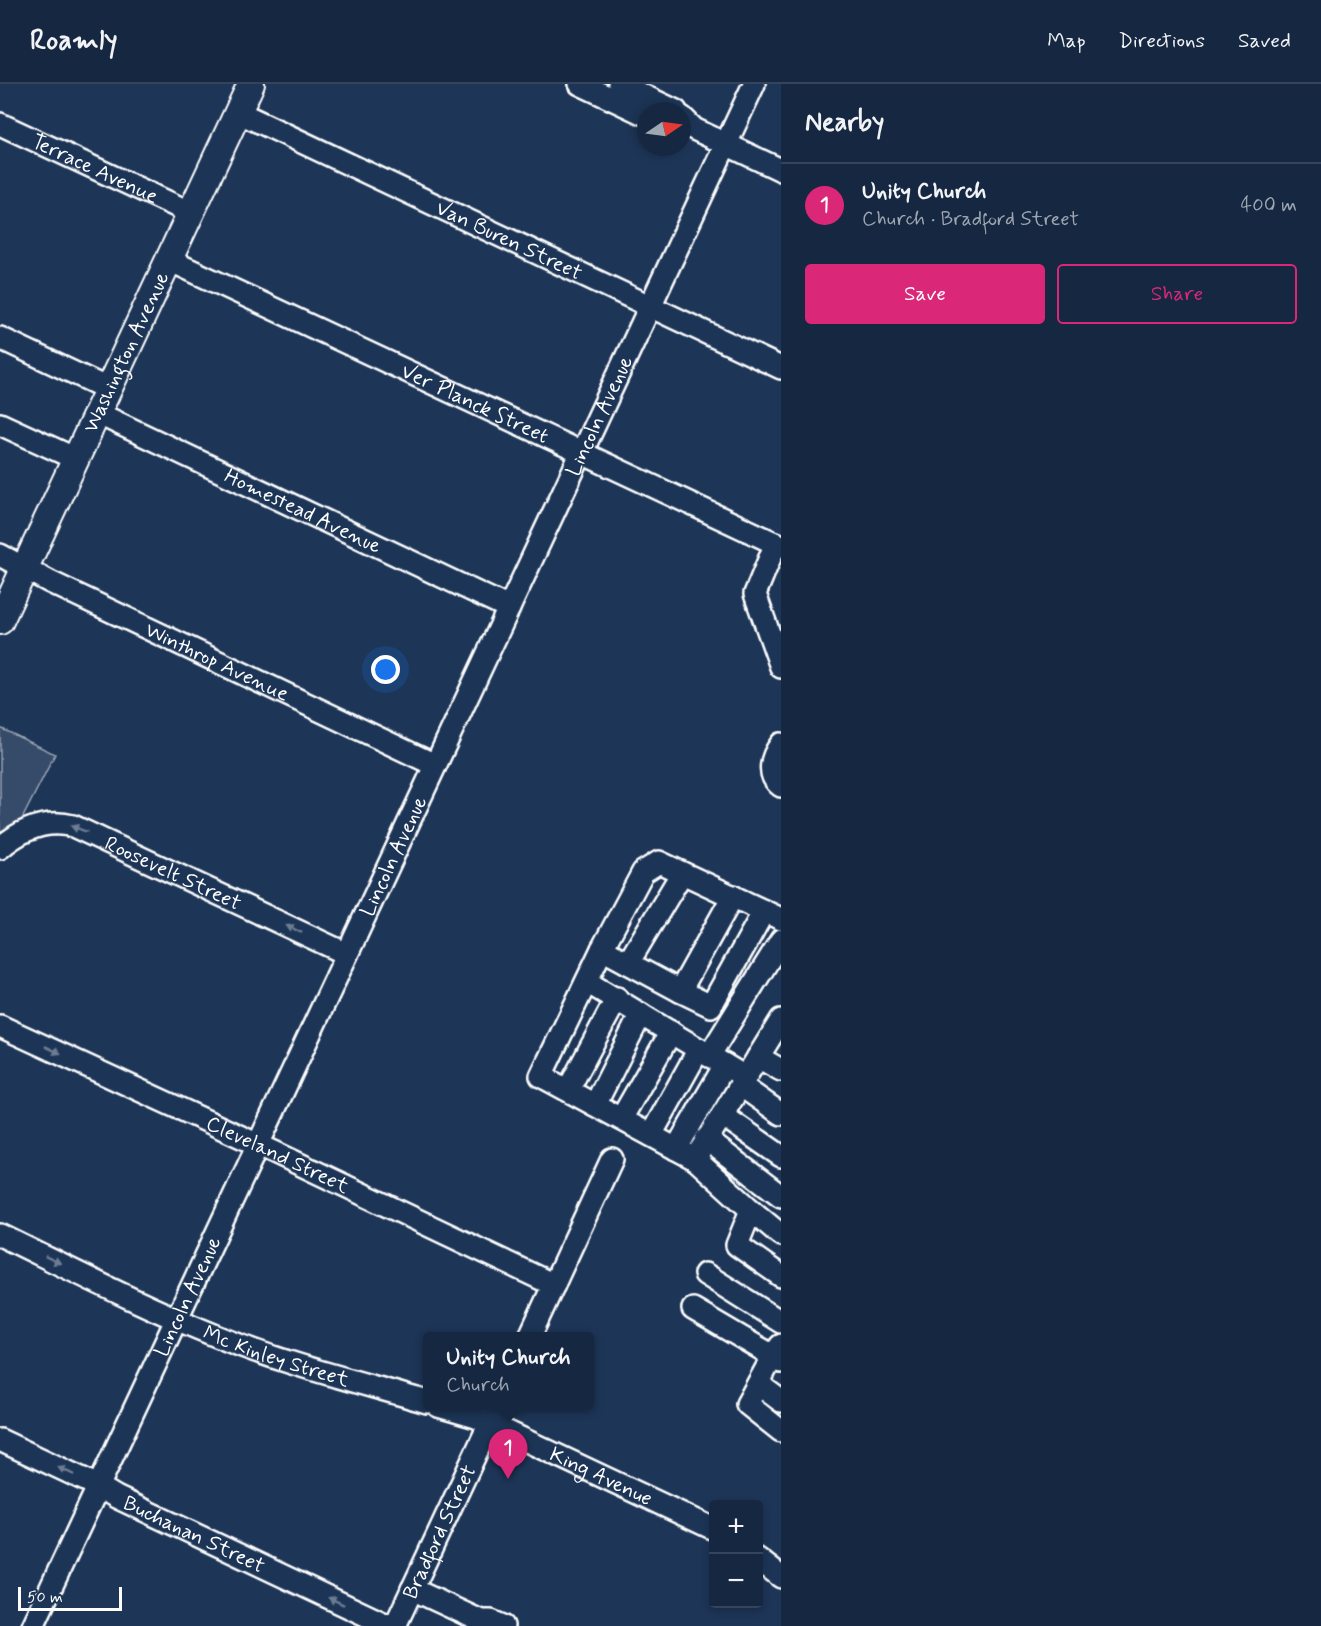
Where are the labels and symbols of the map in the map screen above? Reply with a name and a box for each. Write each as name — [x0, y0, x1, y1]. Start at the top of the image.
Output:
north arrow — [637, 102, 691, 156]
street label: Terrace Avenue — [27, 128, 163, 211]
street label: Van Buren Street — [431, 194, 587, 287]
street label: Washington Avenue — [77, 267, 176, 437]
street label: Lincoln Avenue — [560, 351, 640, 481]
street label: Ver Planck Street — [396, 357, 553, 451]
street label: Homestead Avenue — [220, 462, 386, 561]
street label: Winthrop Avenue — [140, 616, 293, 709]
your location — [371, 655, 400, 684]
street label: Lincoln Avenue — [354, 792, 434, 921]
one-way arrow — [70, 823, 88, 833]
street label: Roosevelt Street — [100, 830, 246, 918]
one-way arrow — [285, 925, 302, 934]
one-way arrow — [45, 1045, 63, 1055]
street label: Cleveland Street — [201, 1110, 354, 1201]
street label: Lincoln Avenue — [148, 1232, 228, 1361]
one-way arrow — [44, 1256, 61, 1265]
street label: Mc Kinley Street — [199, 1319, 353, 1394]
pin: 1 — [488, 1430, 528, 1479]
street label: King Avenue — [545, 1441, 657, 1513]
street label: Bradford Street — [397, 1460, 484, 1604]
one-way arrow — [58, 1466, 75, 1475]
street label: Buchanan Street — [118, 1489, 269, 1580]
scale bar — [18, 1584, 122, 1612]
one-way arrow — [328, 1597, 345, 1606]

